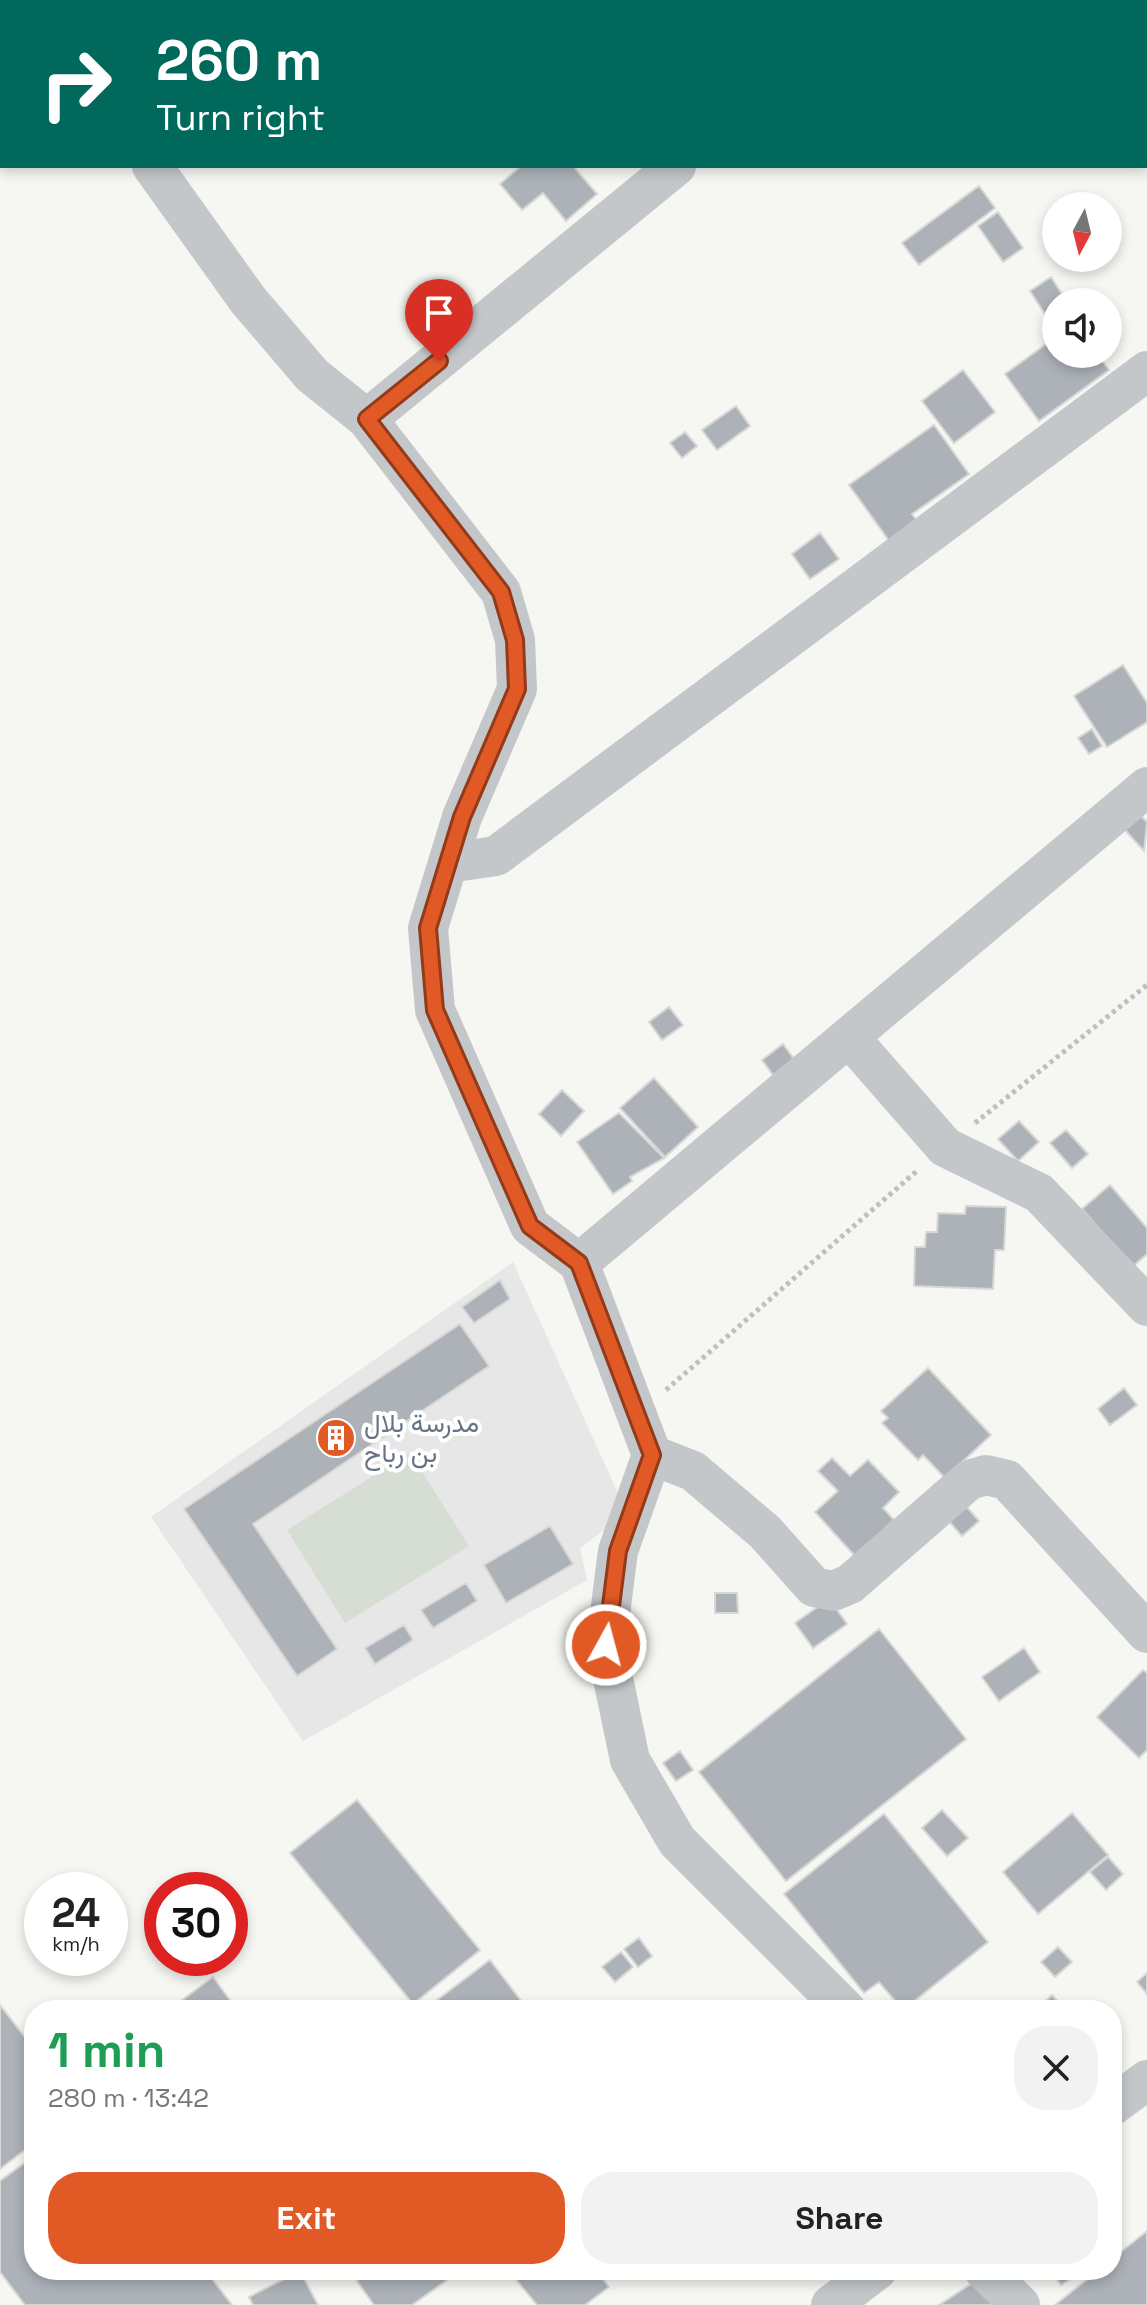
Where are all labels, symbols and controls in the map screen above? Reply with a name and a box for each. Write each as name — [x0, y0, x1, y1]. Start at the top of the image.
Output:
text: 260 m — [156, 25, 322, 96]
icon: right — [24, 32, 128, 136]
text: Turn right — [156, 95, 325, 141]
north arrow — [1042, 192, 1122, 272]
map controls — [1042, 192, 1122, 368]
pin — [405, 279, 473, 361]
button: sound — [1042, 288, 1122, 368]
icon: arrive — [417, 291, 461, 335]
place label: مدرسة بلال بن رباح — [364, 1406, 479, 1471]
building icon: مدرسة بلال بن رباح — [315, 1417, 357, 1459]
position arrow — [564, 1603, 648, 1687]
speed limit sign: 30 — [144, 1872, 248, 1976]
text: 24 — [52, 1888, 100, 1939]
text: km/h — [52, 1931, 100, 1957]
text: 1 min — [48, 2020, 165, 2081]
button: close — [1014, 2026, 1098, 2110]
text: 280 m · 13:42 — [48, 2081, 209, 2115]
button: Exit — [48, 2172, 565, 2264]
button: Share — [581, 2172, 1098, 2264]

